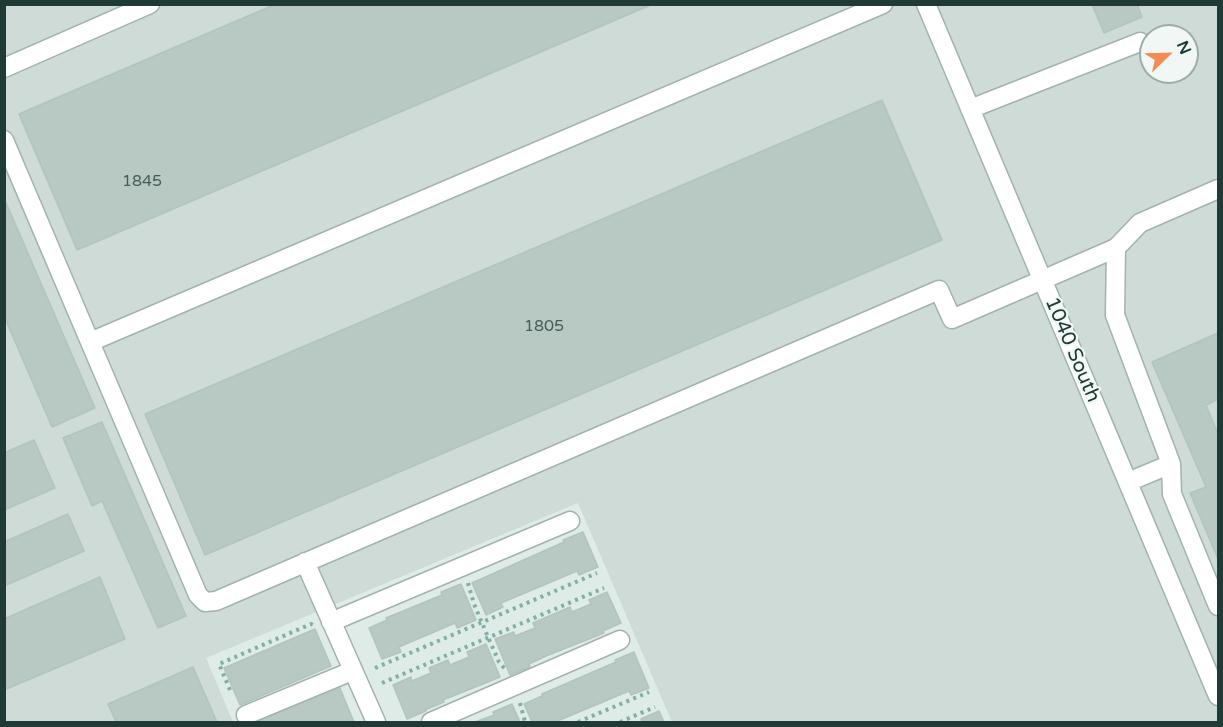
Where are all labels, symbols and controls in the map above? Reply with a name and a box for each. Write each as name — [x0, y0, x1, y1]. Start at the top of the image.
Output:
north arrow — [1139, 24, 1199, 84]
text: N — [1172, 38, 1195, 58]
house number: 1845 — [122, 172, 162, 192]
street label: 1040 South — [1039, 294, 1105, 406]
house number: 1805 — [524, 317, 564, 337]

